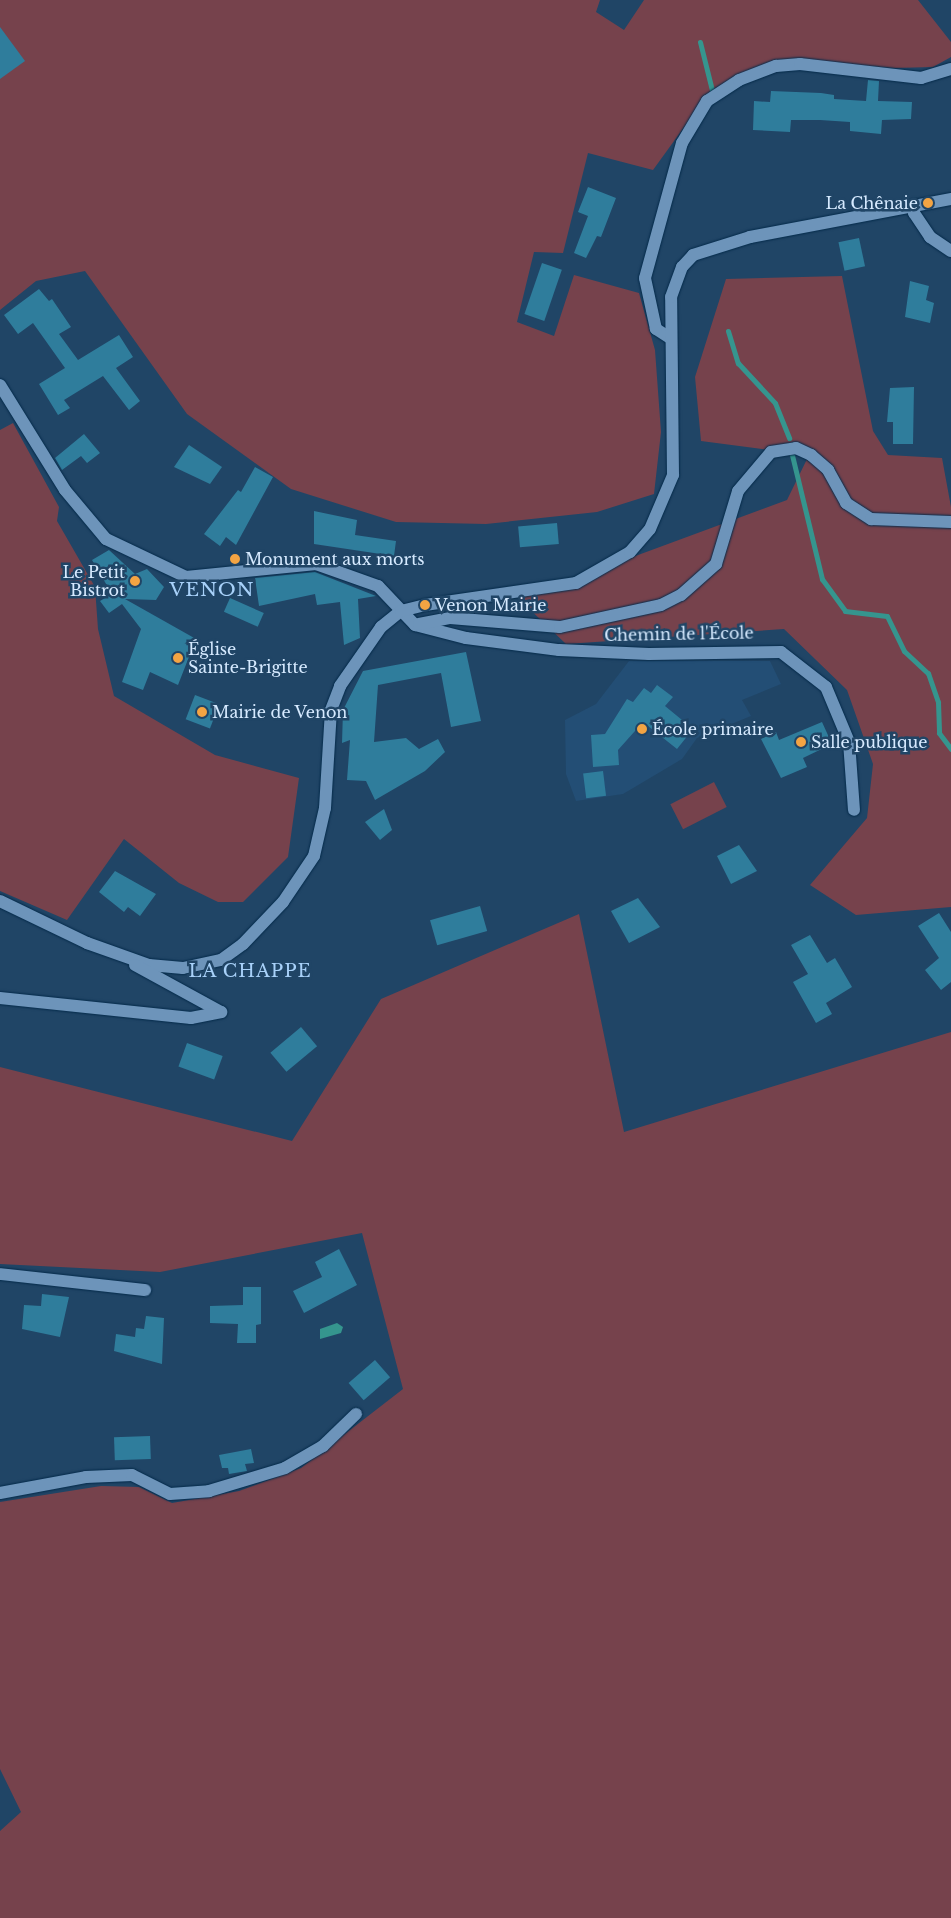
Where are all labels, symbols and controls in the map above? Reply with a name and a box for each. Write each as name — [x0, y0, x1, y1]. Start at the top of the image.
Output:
place label: La Chênaie — [825, 193, 918, 213]
marker: La Chênaie — [922, 197, 934, 209]
place label: Monument aux morts — [245, 549, 425, 569]
marker: Monument aux morts — [229, 553, 241, 565]
place label: Le Petit Bistrot — [62, 562, 125, 600]
marker: Le Petit Bistrot — [129, 575, 141, 587]
district label: VENON — [169, 579, 255, 601]
place label: Venon Mairie — [435, 595, 546, 615]
marker: Venon Mairie — [419, 599, 431, 611]
street label: Chemin de l'École — [604, 623, 754, 645]
place label: Église Sainte-Brigitte — [188, 639, 308, 677]
marker: Église Sainte-Brigitte — [172, 652, 184, 664]
place label: Mairie de Venon — [212, 702, 348, 722]
marker: Mairie de Venon — [196, 706, 208, 718]
place label: École primaire — [652, 719, 774, 739]
marker: École primaire — [636, 723, 648, 735]
place label: Salle publique — [811, 732, 927, 752]
marker: Salle publique — [795, 736, 807, 748]
district label: LA CHAPPE — [187, 960, 313, 982]

